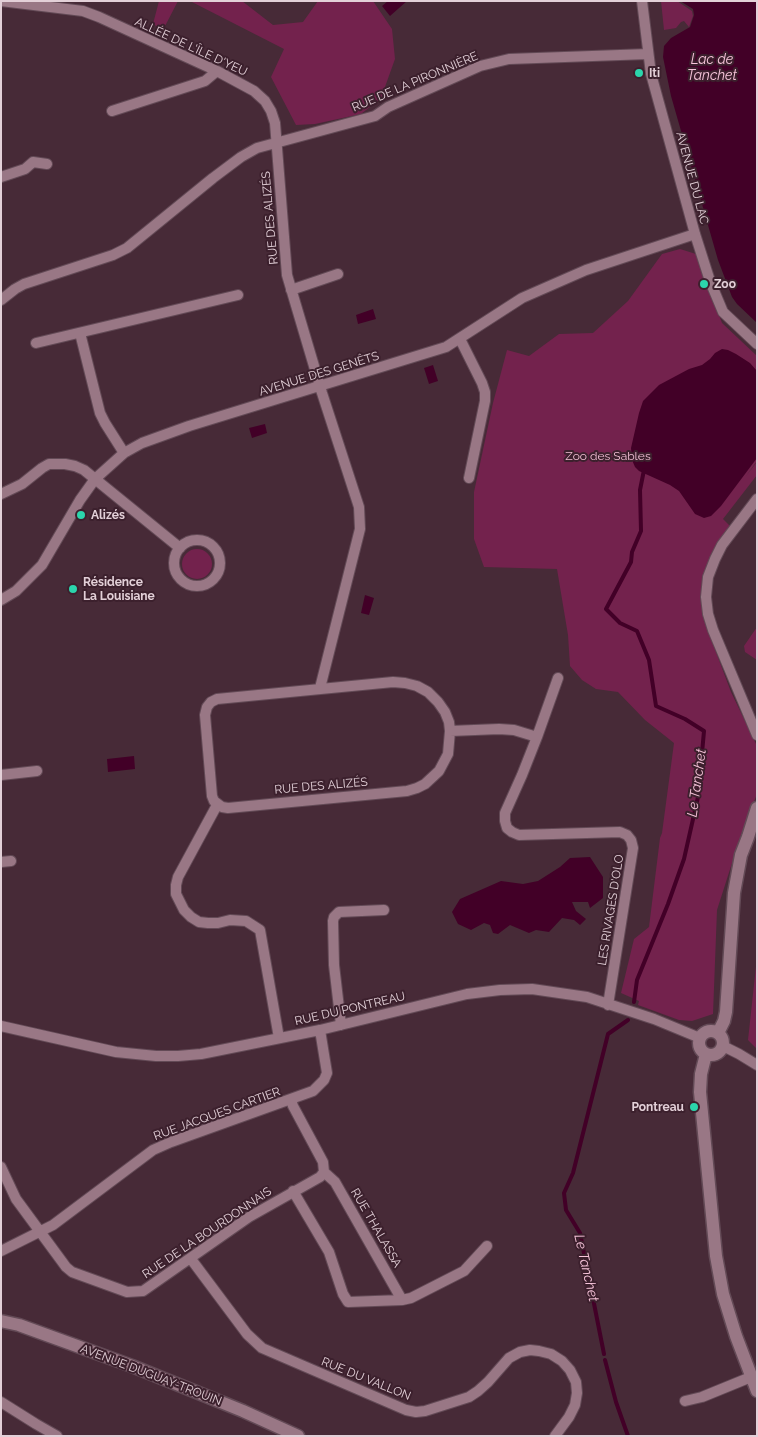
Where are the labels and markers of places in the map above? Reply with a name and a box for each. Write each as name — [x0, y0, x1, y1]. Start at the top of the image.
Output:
place label: Iti — [649, 66, 660, 80]
marker: Iti — [633, 67, 645, 79]
place label: Zoo — [714, 277, 736, 291]
marker: Zoo — [698, 278, 710, 290]
place label: Alizés — [91, 508, 125, 522]
marker: Alizés — [75, 509, 87, 521]
place label: Résidence La Louisiane — [83, 575, 155, 603]
marker: Résidence La Louisiane — [67, 583, 79, 595]
place label: Pontreau — [632, 1100, 684, 1114]
marker: Pontreau — [688, 1101, 700, 1113]

